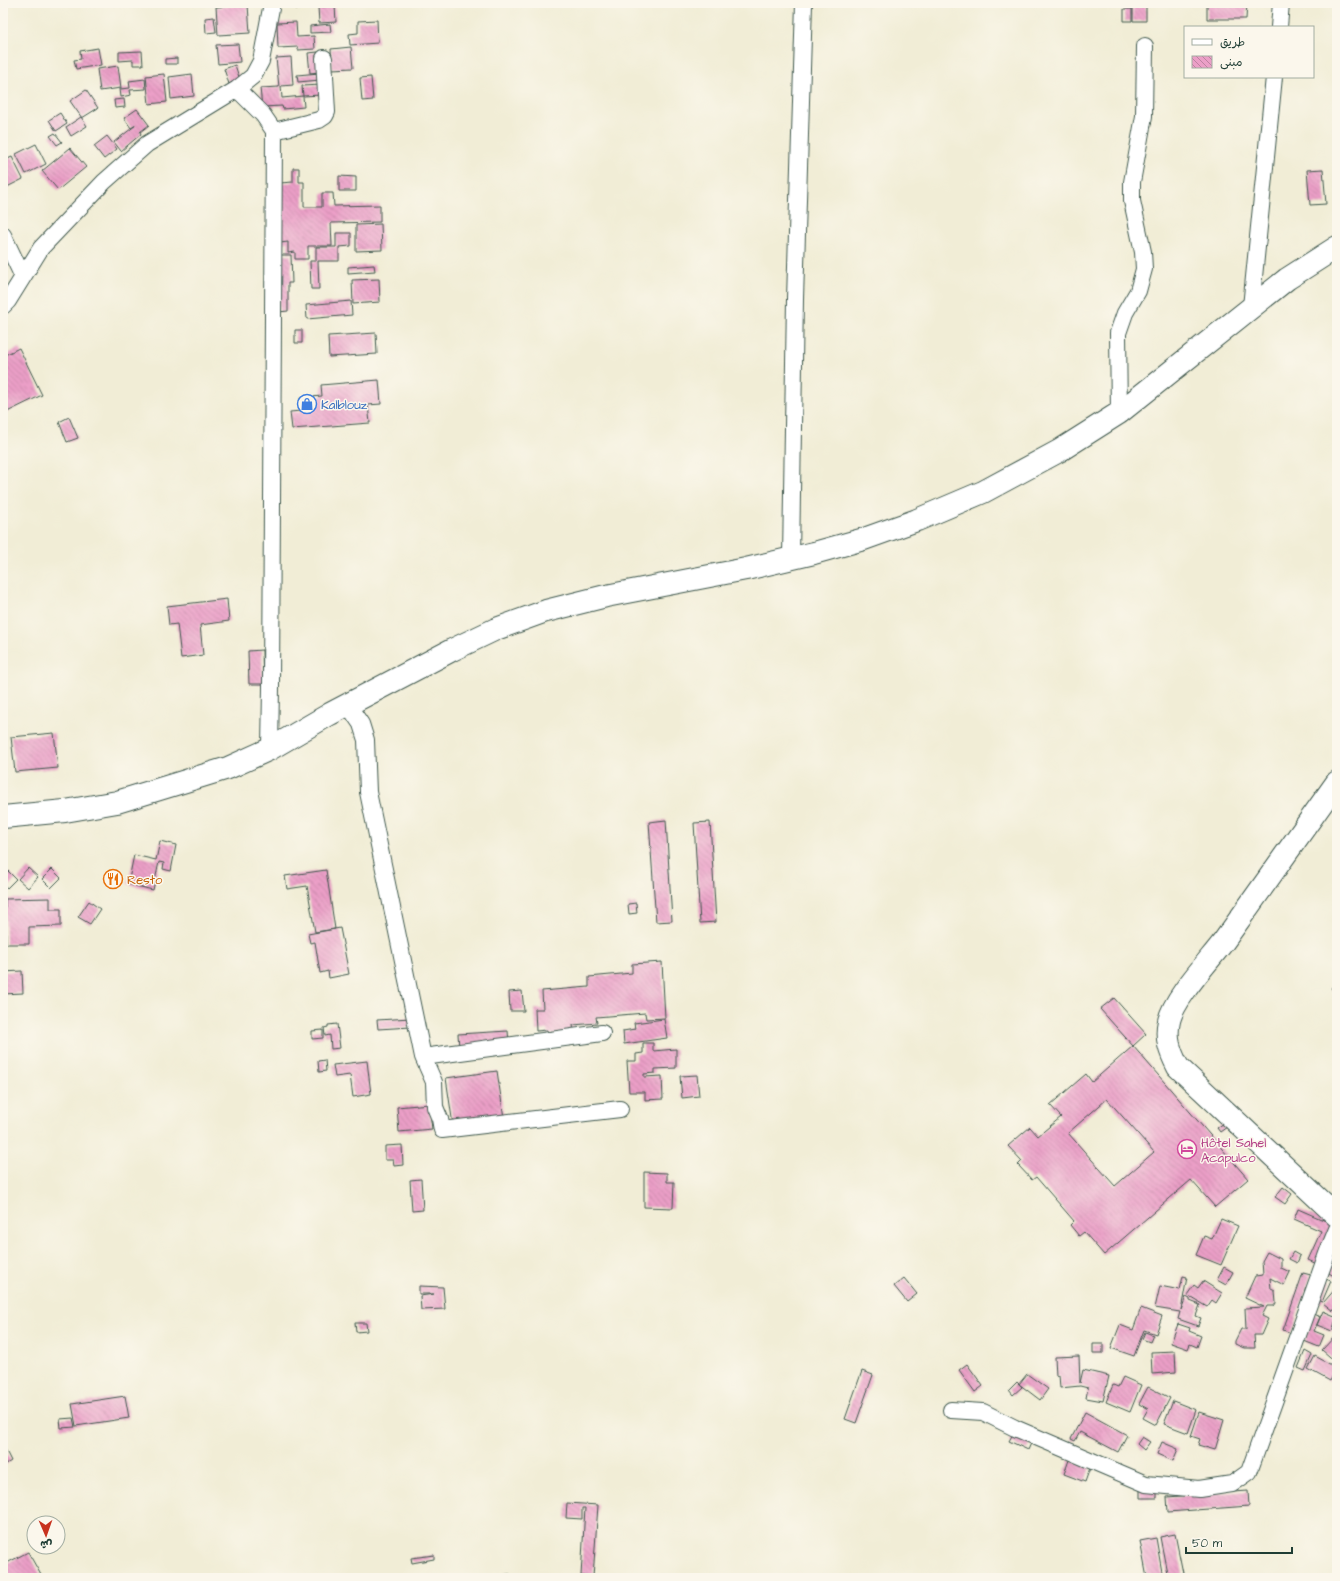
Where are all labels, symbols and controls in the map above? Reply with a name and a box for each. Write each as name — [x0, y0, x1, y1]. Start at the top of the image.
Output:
legend — [1184, 26, 1314, 78]
text: طريق — [1220, 34, 1245, 51]
text: مبنى — [1220, 54, 1243, 71]
shop icon: Kalblouz — [296, 393, 318, 415]
place label: Kalblouz — [321, 396, 368, 414]
restaurant icon: Resto — [102, 868, 124, 890]
place label: Resto — [127, 871, 163, 889]
place label: Hôtel Sahel Acapulco — [1201, 1134, 1266, 1167]
hotel icon: Hôtel Sahel Acapulco — [1176, 1138, 1198, 1160]
north arrow — [26, 1515, 66, 1555]
scale bar — [1186, 1529, 1292, 1555]
text: 50 m — [1192, 1535, 1223, 1552]
text: ش — [40, 1537, 53, 1552]

